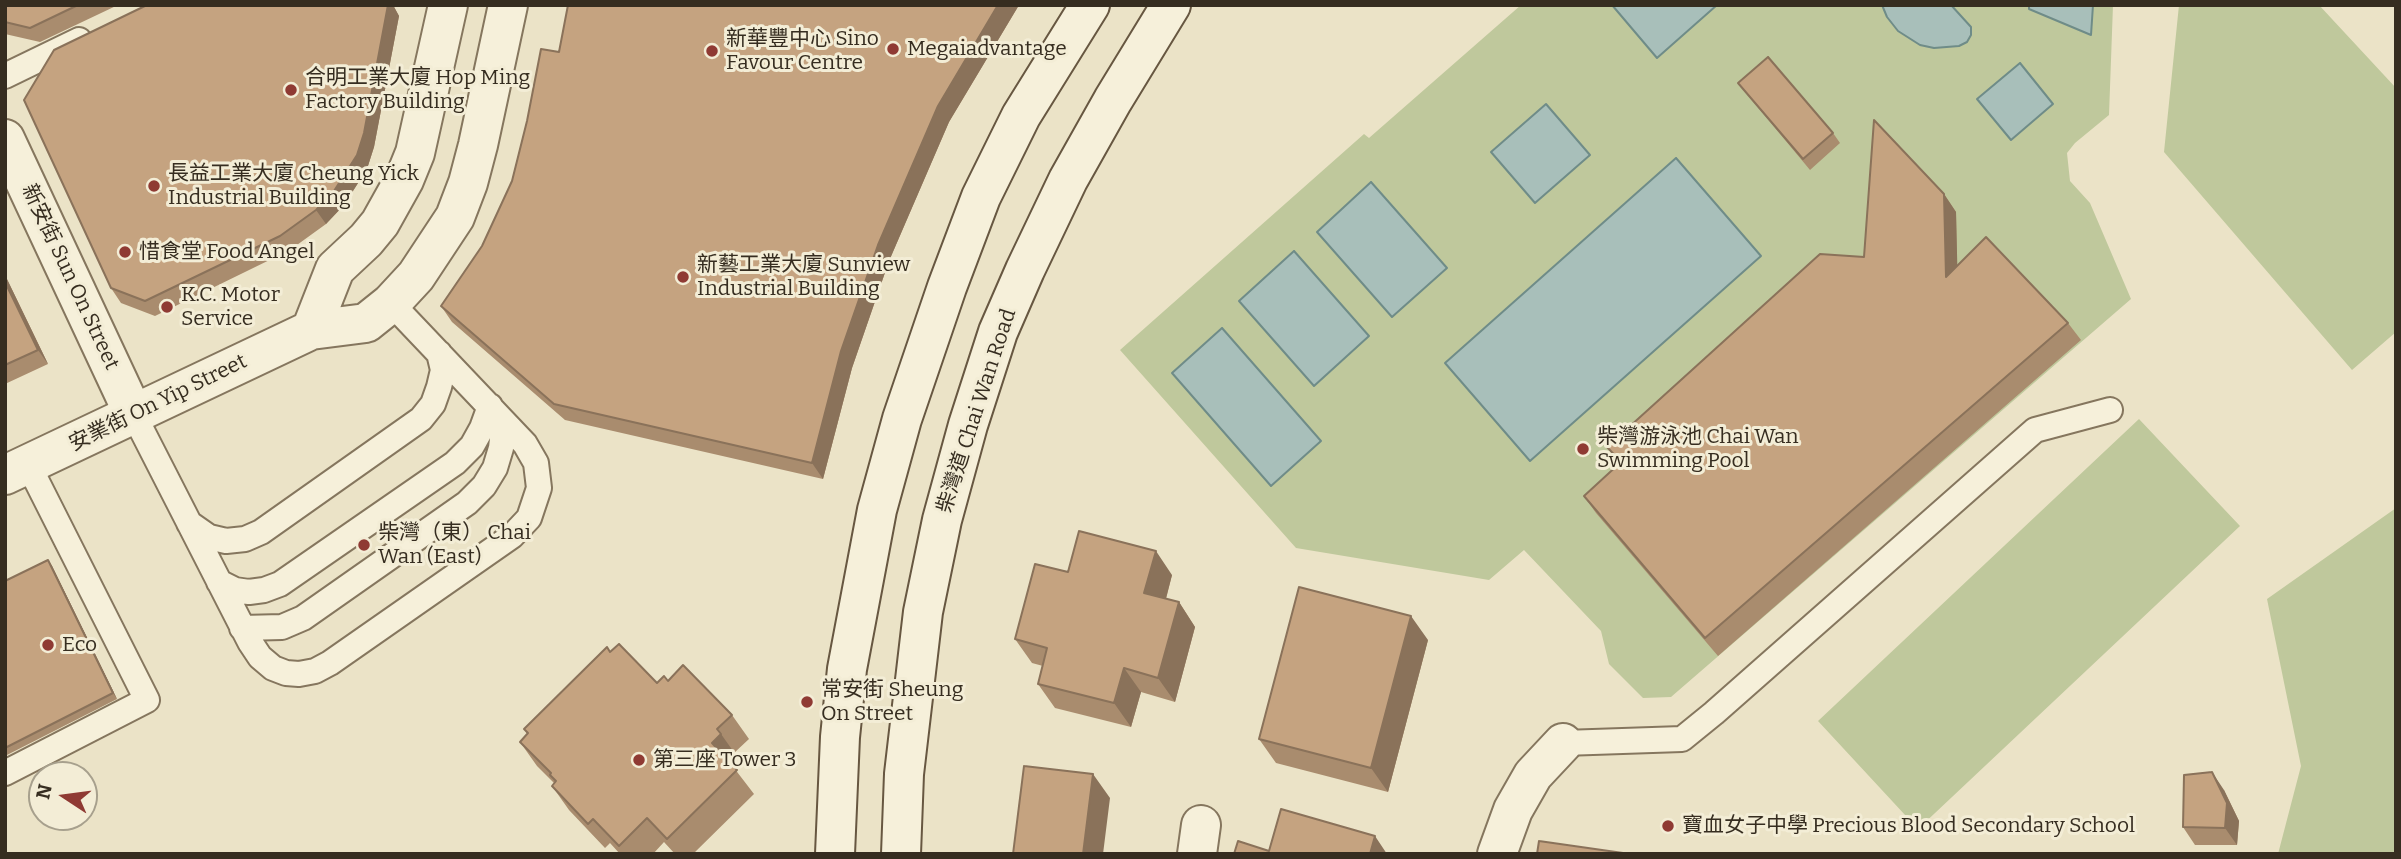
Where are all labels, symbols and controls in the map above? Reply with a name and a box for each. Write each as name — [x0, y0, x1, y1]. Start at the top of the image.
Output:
place label: 新華豐中心 Sino Favour Centre — [726, 26, 879, 76]
place label: Megaiadvantage — [907, 36, 1067, 62]
marker: Megaiadvantage — [885, 41, 901, 57]
marker: 新華豐中心 Sino Favour Centre — [704, 43, 720, 59]
place label: 合明工業大廈 Hop Ming Factory Building — [305, 65, 530, 115]
marker: 合明工業大廈 Hop Ming Factory Building — [283, 82, 299, 98]
place label: 長益工業大廈 Cheung Yick Industrial Building — [168, 161, 419, 211]
marker: 長益工業大廈 Cheung Yick Industrial Building — [146, 178, 162, 194]
street label: 新安街 Sun On Street — [16, 180, 124, 374]
place label: 惜食堂 Food Angel — [139, 239, 315, 265]
marker: 惜食堂 Food Angel — [117, 244, 133, 260]
place label: 新藝工業大廈 Sunview Industrial Building — [697, 252, 910, 302]
marker: 新藝工業大廈 Sunview Industrial Building — [675, 269, 691, 285]
place label: K.C. Motor Service — [181, 282, 280, 332]
marker: K.C. Motor Service — [159, 299, 175, 315]
street label: 柴灣道 Chai Wan Road — [932, 306, 1022, 516]
street label: 安業街 On Yip Street — [65, 349, 251, 457]
place label: 柴灣游泳池 Chai Wan Swimming Pool — [1597, 424, 1799, 474]
marker: 柴灣游泳池 Chai Wan Swimming Pool — [1575, 441, 1591, 457]
place label: 柴灣（東） Chai Wan (East) — [378, 520, 531, 570]
marker: 柴灣（東） Chai Wan (East) — [356, 537, 372, 553]
place label: Eco — [62, 632, 97, 658]
marker: Eco — [40, 637, 56, 653]
place label: 常安街 Sheung On Street — [821, 677, 963, 727]
marker: 常安街 Sheung On Street — [799, 694, 815, 710]
place label: 第三座 Tower 3 — [653, 747, 796, 773]
marker: 第三座 Tower 3 — [631, 752, 647, 768]
north arrow — [28, 761, 98, 831]
text: N — [31, 782, 57, 801]
place label: 寶血女子中學 Precious Blood Secondary School — [1682, 813, 2135, 839]
marker: 寶血女子中學 Precious Blood Secondary School — [1660, 818, 1676, 834]

